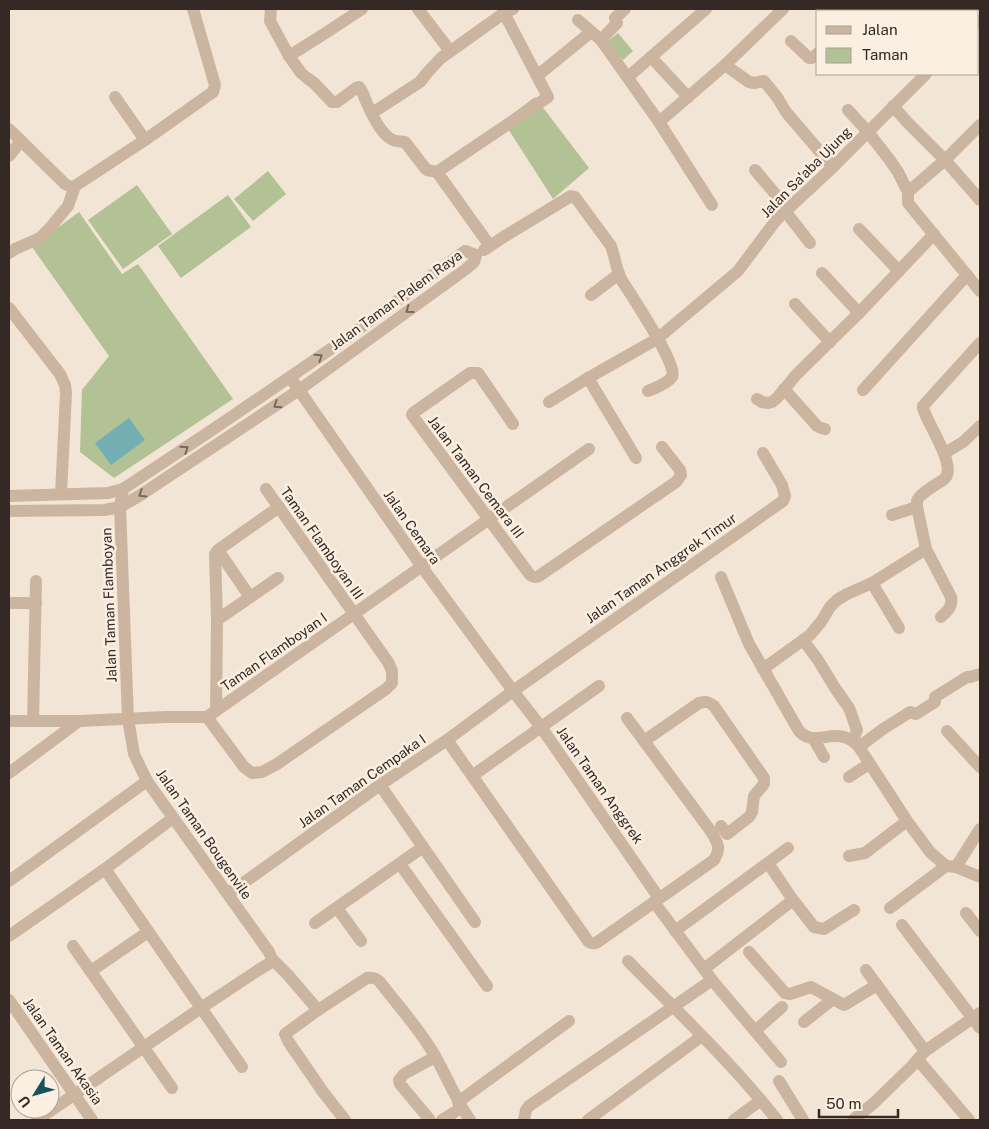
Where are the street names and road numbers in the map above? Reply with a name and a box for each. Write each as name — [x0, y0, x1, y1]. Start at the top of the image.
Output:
street label: Jalan Sa'aba Ujung — [757, 123, 855, 221]
street label: Jalan Taman Palem Raya — [327, 247, 465, 353]
street label: Jalan Taman Cemara III — [425, 413, 527, 541]
street label: Taman Flamboyan III — [277, 484, 367, 602]
street label: Jalan Cemara — [381, 487, 443, 567]
street label: Jalan Taman Anggrek Timur — [582, 510, 740, 626]
street label: Jalan Taman Flamboyan — [98, 527, 120, 683]
street label: Taman Flamboyan I — [218, 609, 330, 695]
street label: Jalan Taman Anggrek — [553, 723, 647, 847]
street label: Jalan Taman Cempaka I — [295, 731, 429, 831]
street label: Jalan Taman Bougenvile — [153, 766, 255, 902]
street label: Jalan Taman Akasia — [20, 995, 106, 1107]

